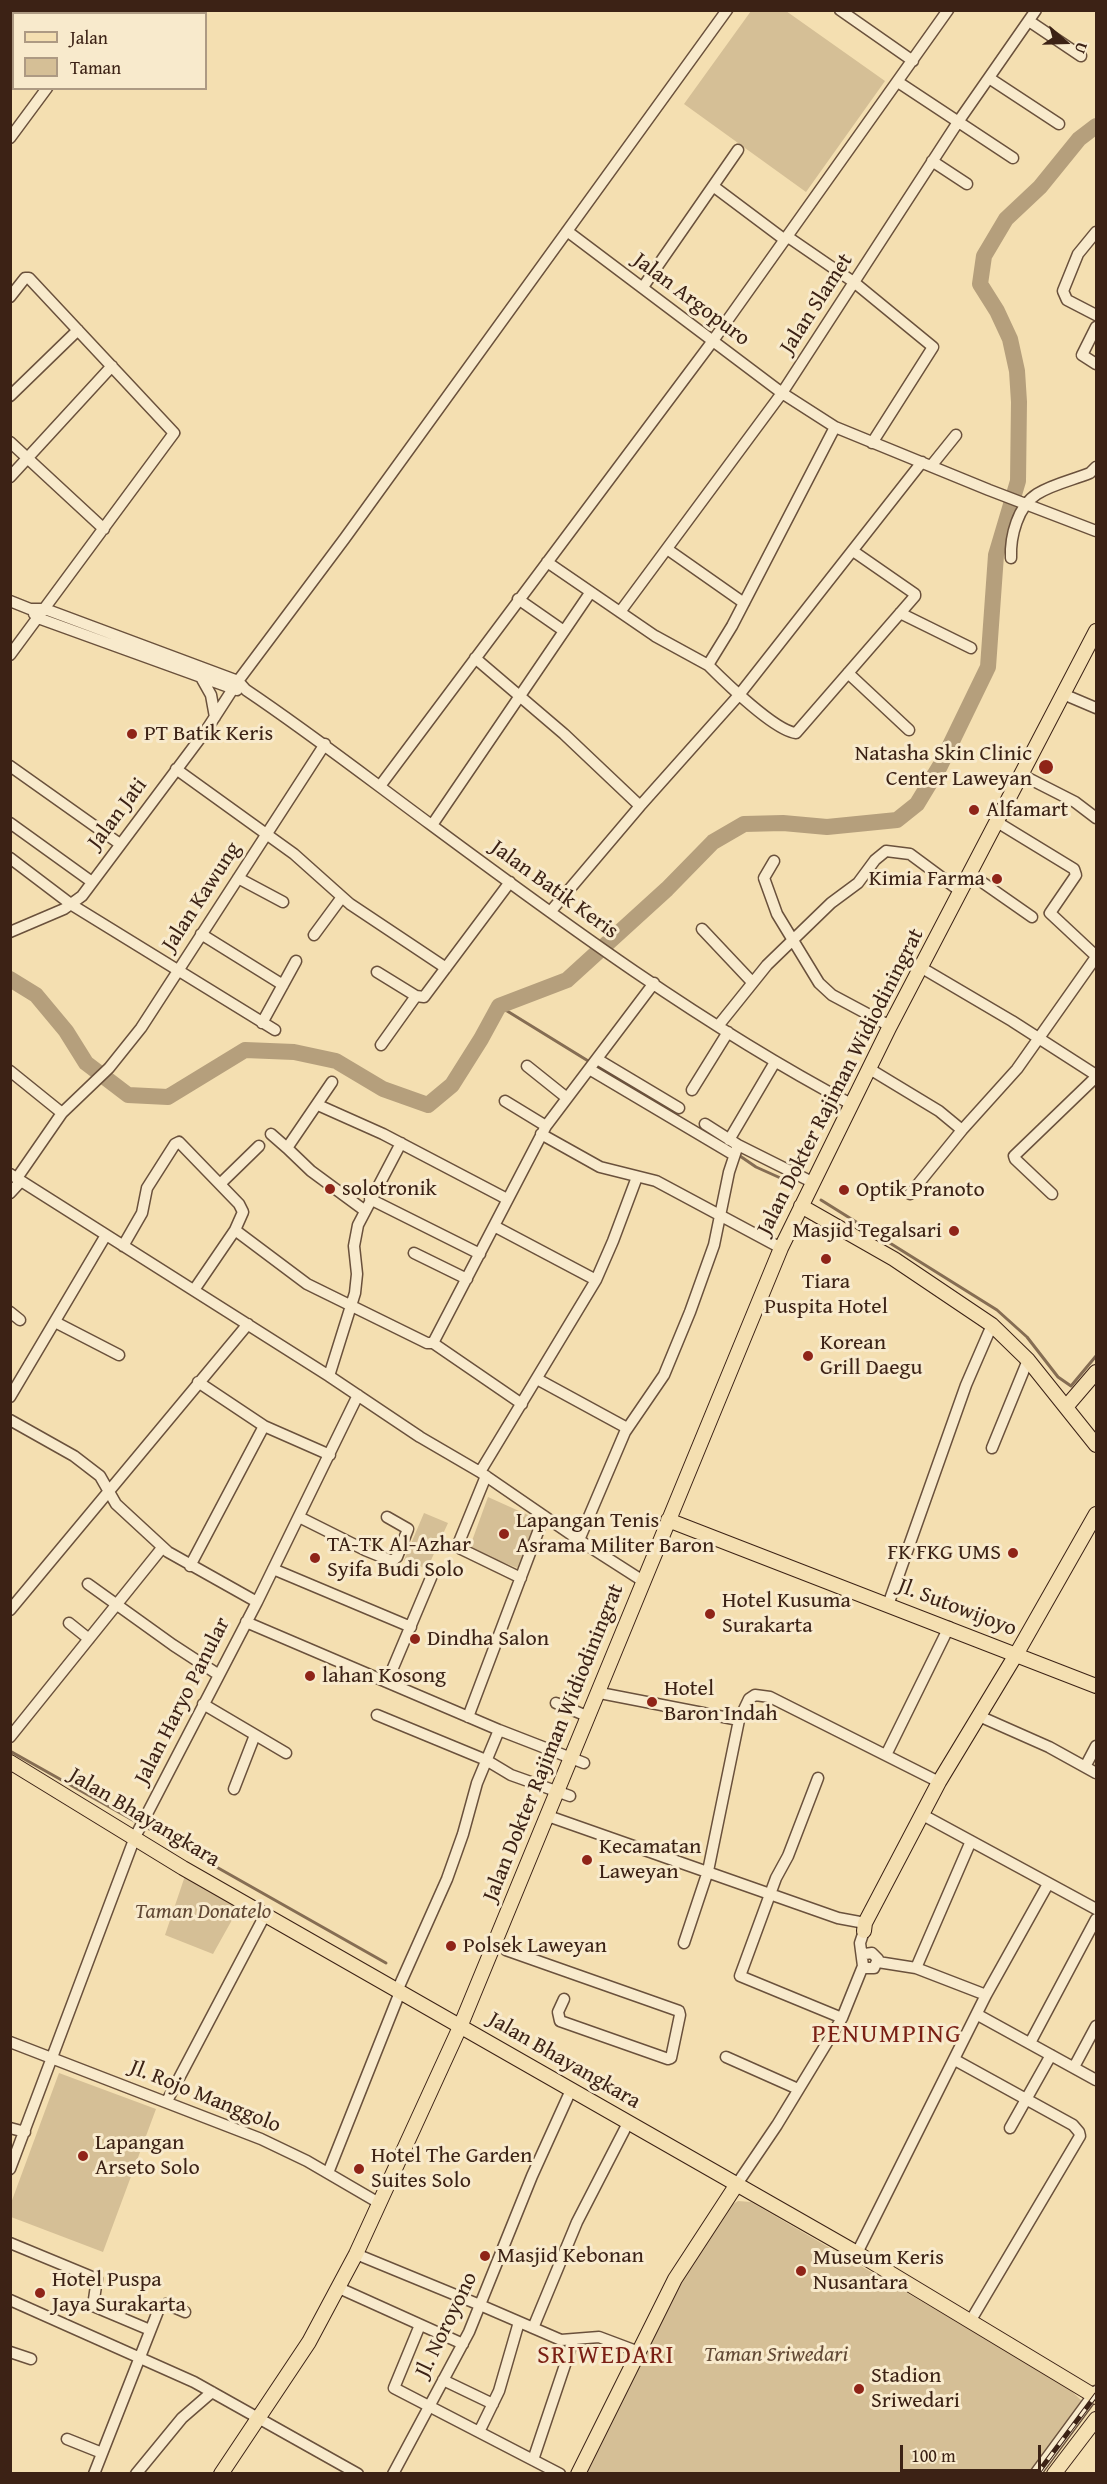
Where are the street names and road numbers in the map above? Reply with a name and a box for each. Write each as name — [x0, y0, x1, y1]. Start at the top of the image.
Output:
street label: Jalan Argopuro — [627, 248, 755, 352]
street label: Jalan Slamet — [775, 249, 859, 359]
street label: Jalan Jati — [83, 773, 153, 855]
street label: Jalan Batik Keris — [485, 835, 623, 945]
street label: Jalan Kawung — [157, 837, 247, 957]
street label: Jalan Dokter Rajiman Widiodiningrat — [752, 924, 930, 1240]
street label: Jl. Sutowijoyo — [894, 1573, 1020, 1643]
street label: Jalan Dokter Rajiman Widiodiningrat — [478, 1580, 630, 1906]
street label: Jalan Haryo Panular — [130, 1613, 236, 1789]
street label: Jalan Bhayangkara — [64, 1763, 224, 1873]
street label: Jalan Bhayangkara — [483, 2007, 645, 2115]
street label: Jl. Rojo Manggolo — [126, 2055, 284, 2139]
street label: Jl. Noroyono — [410, 2268, 484, 2382]

